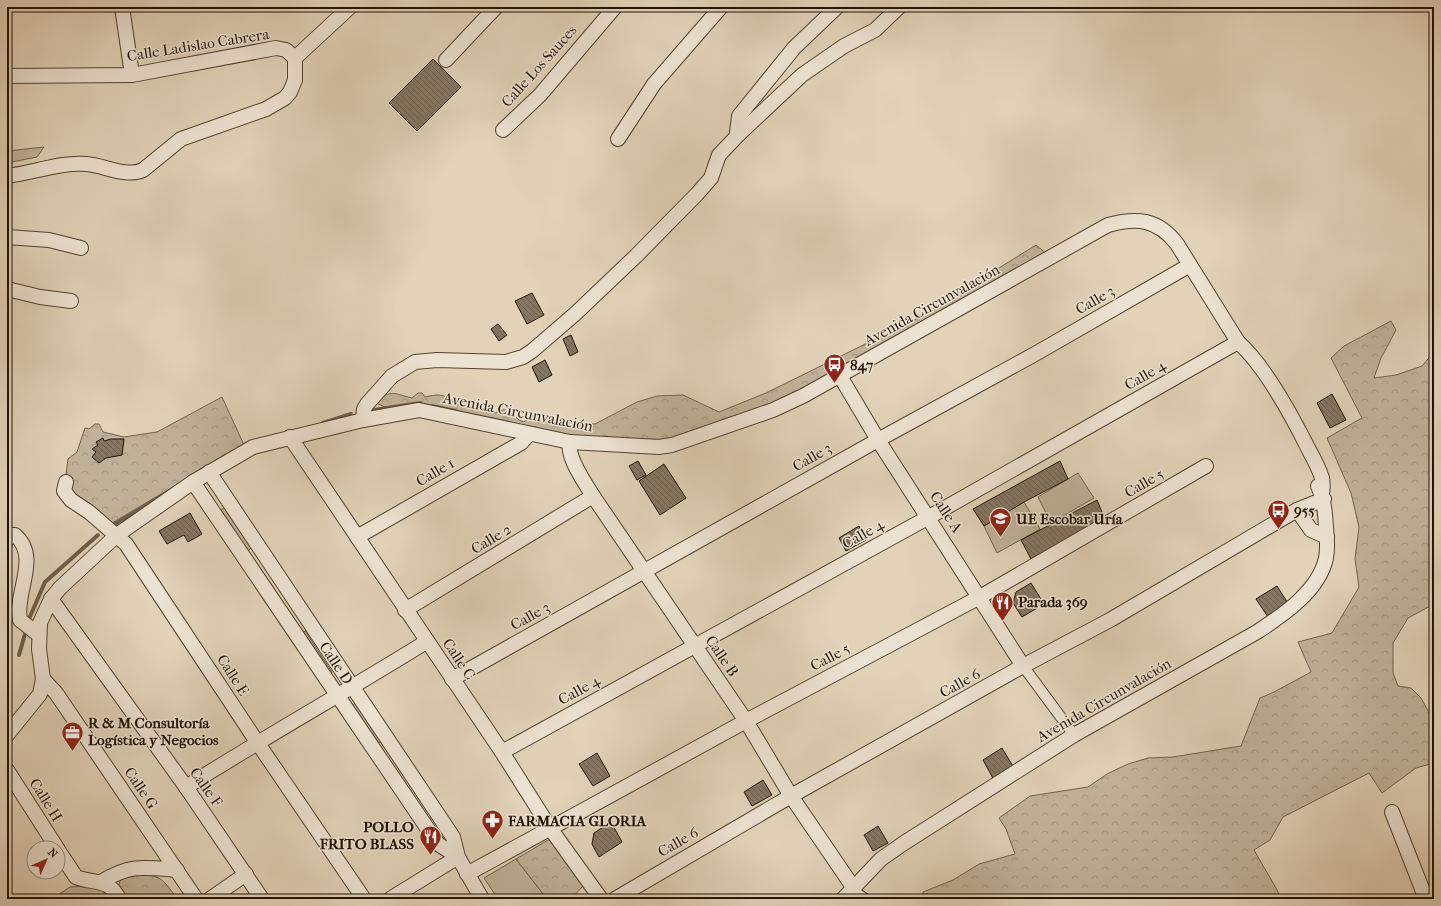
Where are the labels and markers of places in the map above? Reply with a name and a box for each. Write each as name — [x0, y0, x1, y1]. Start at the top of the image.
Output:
bus stop icon: 847 — [822, 352, 848, 385]
place label: 847 — [850, 356, 874, 374]
bus stop icon: 955 — [1266, 497, 1292, 530]
place label: 955 — [1293, 501, 1315, 519]
school or university icon: UE Escobar Uría — [988, 506, 1014, 539]
place label: UE Escobar Uría — [1015, 510, 1124, 528]
restaurant icon: Parada 369 — [990, 589, 1016, 622]
place label: Parada 369 — [1018, 593, 1088, 611]
place label: R & M Consultoría Logística y Negocios — [88, 714, 219, 749]
office icon: R & M Consultoría Logística y Negocios — [59, 719, 85, 752]
pharmacy icon: FARMACIA GLORIA — [479, 808, 505, 841]
place label: FARMACIA GLORIA — [507, 812, 648, 830]
place label: POLLO FRITO BLASS — [319, 818, 414, 853]
restaurant icon: POLLO FRITO BLASS — [417, 823, 443, 856]

